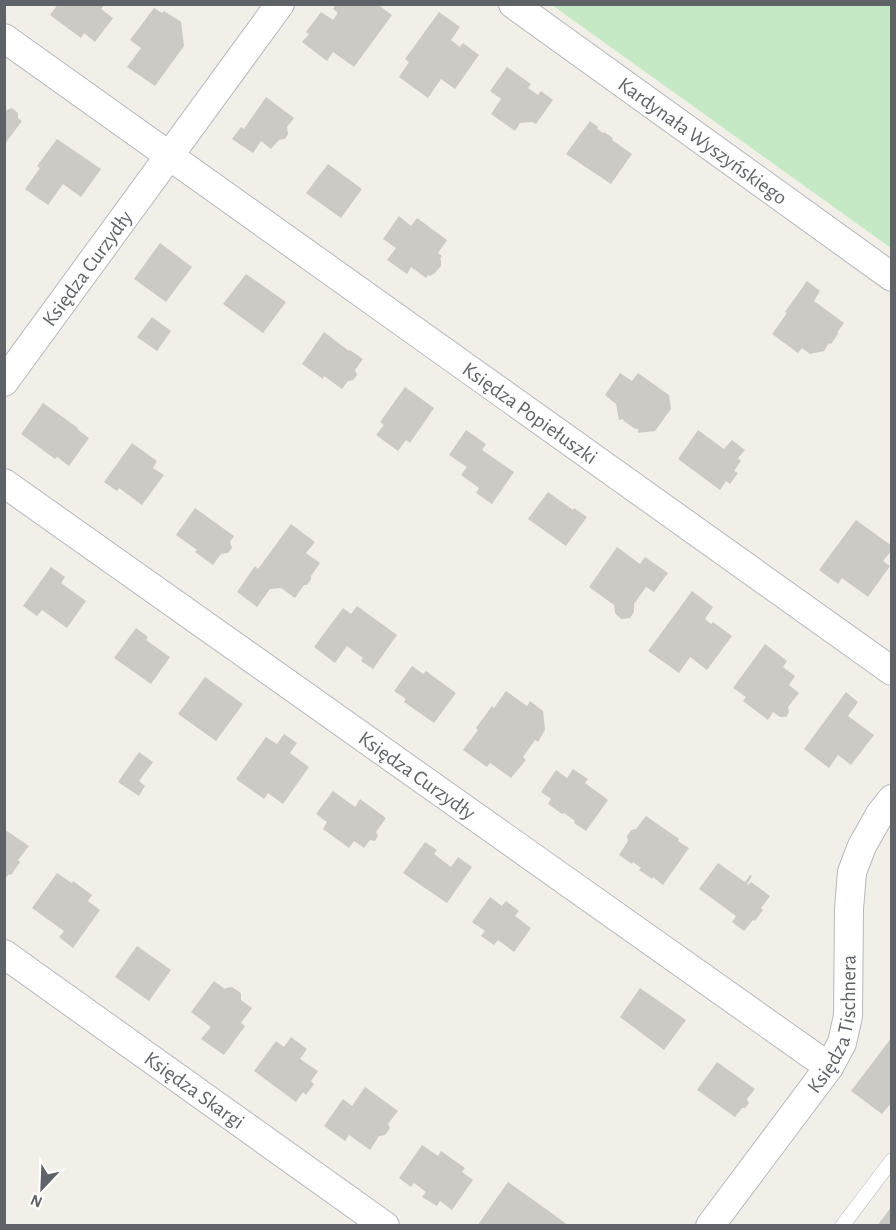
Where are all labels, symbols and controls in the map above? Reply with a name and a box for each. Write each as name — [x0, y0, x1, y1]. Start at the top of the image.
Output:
street label: Kardynała Wyszyńskiego — [615, 73, 791, 208]
street label: Księdza Curzydły — [38, 206, 136, 330]
street label: Księdza Popiełuszki — [459, 358, 601, 468]
street label: Księdza Curzydły — [355, 727, 479, 824]
street label: Księdza Tischnera — [803, 954, 859, 1097]
street label: Księdza Skargi — [141, 1047, 248, 1133]
north arrow — [12, 1158, 72, 1218]
text: N — [28, 1191, 45, 1210]

